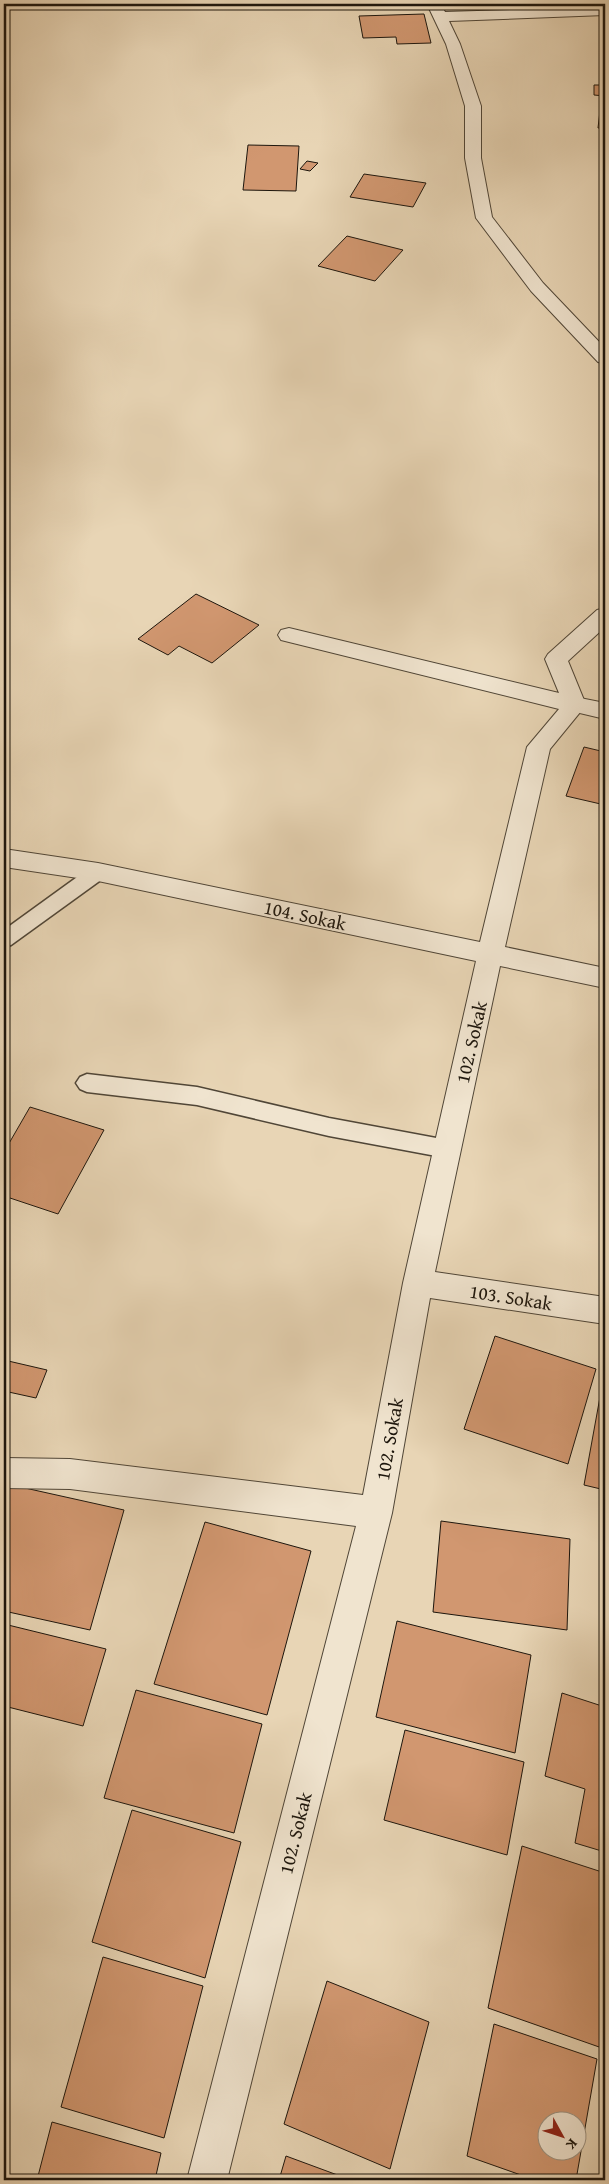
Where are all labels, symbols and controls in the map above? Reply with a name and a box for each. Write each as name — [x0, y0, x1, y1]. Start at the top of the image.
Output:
street label: 104. Sokak — [261, 893, 349, 937]
street label: 102. Sokak — [448, 998, 494, 1086]
street label: 103. Sokak — [468, 1277, 555, 1317]
street label: 102. Sokak — [368, 1395, 410, 1483]
street label: 102. Sokak — [271, 1789, 319, 1877]
north arrow — [536, 2112, 586, 2162]
text: K — [561, 2135, 582, 2154]

